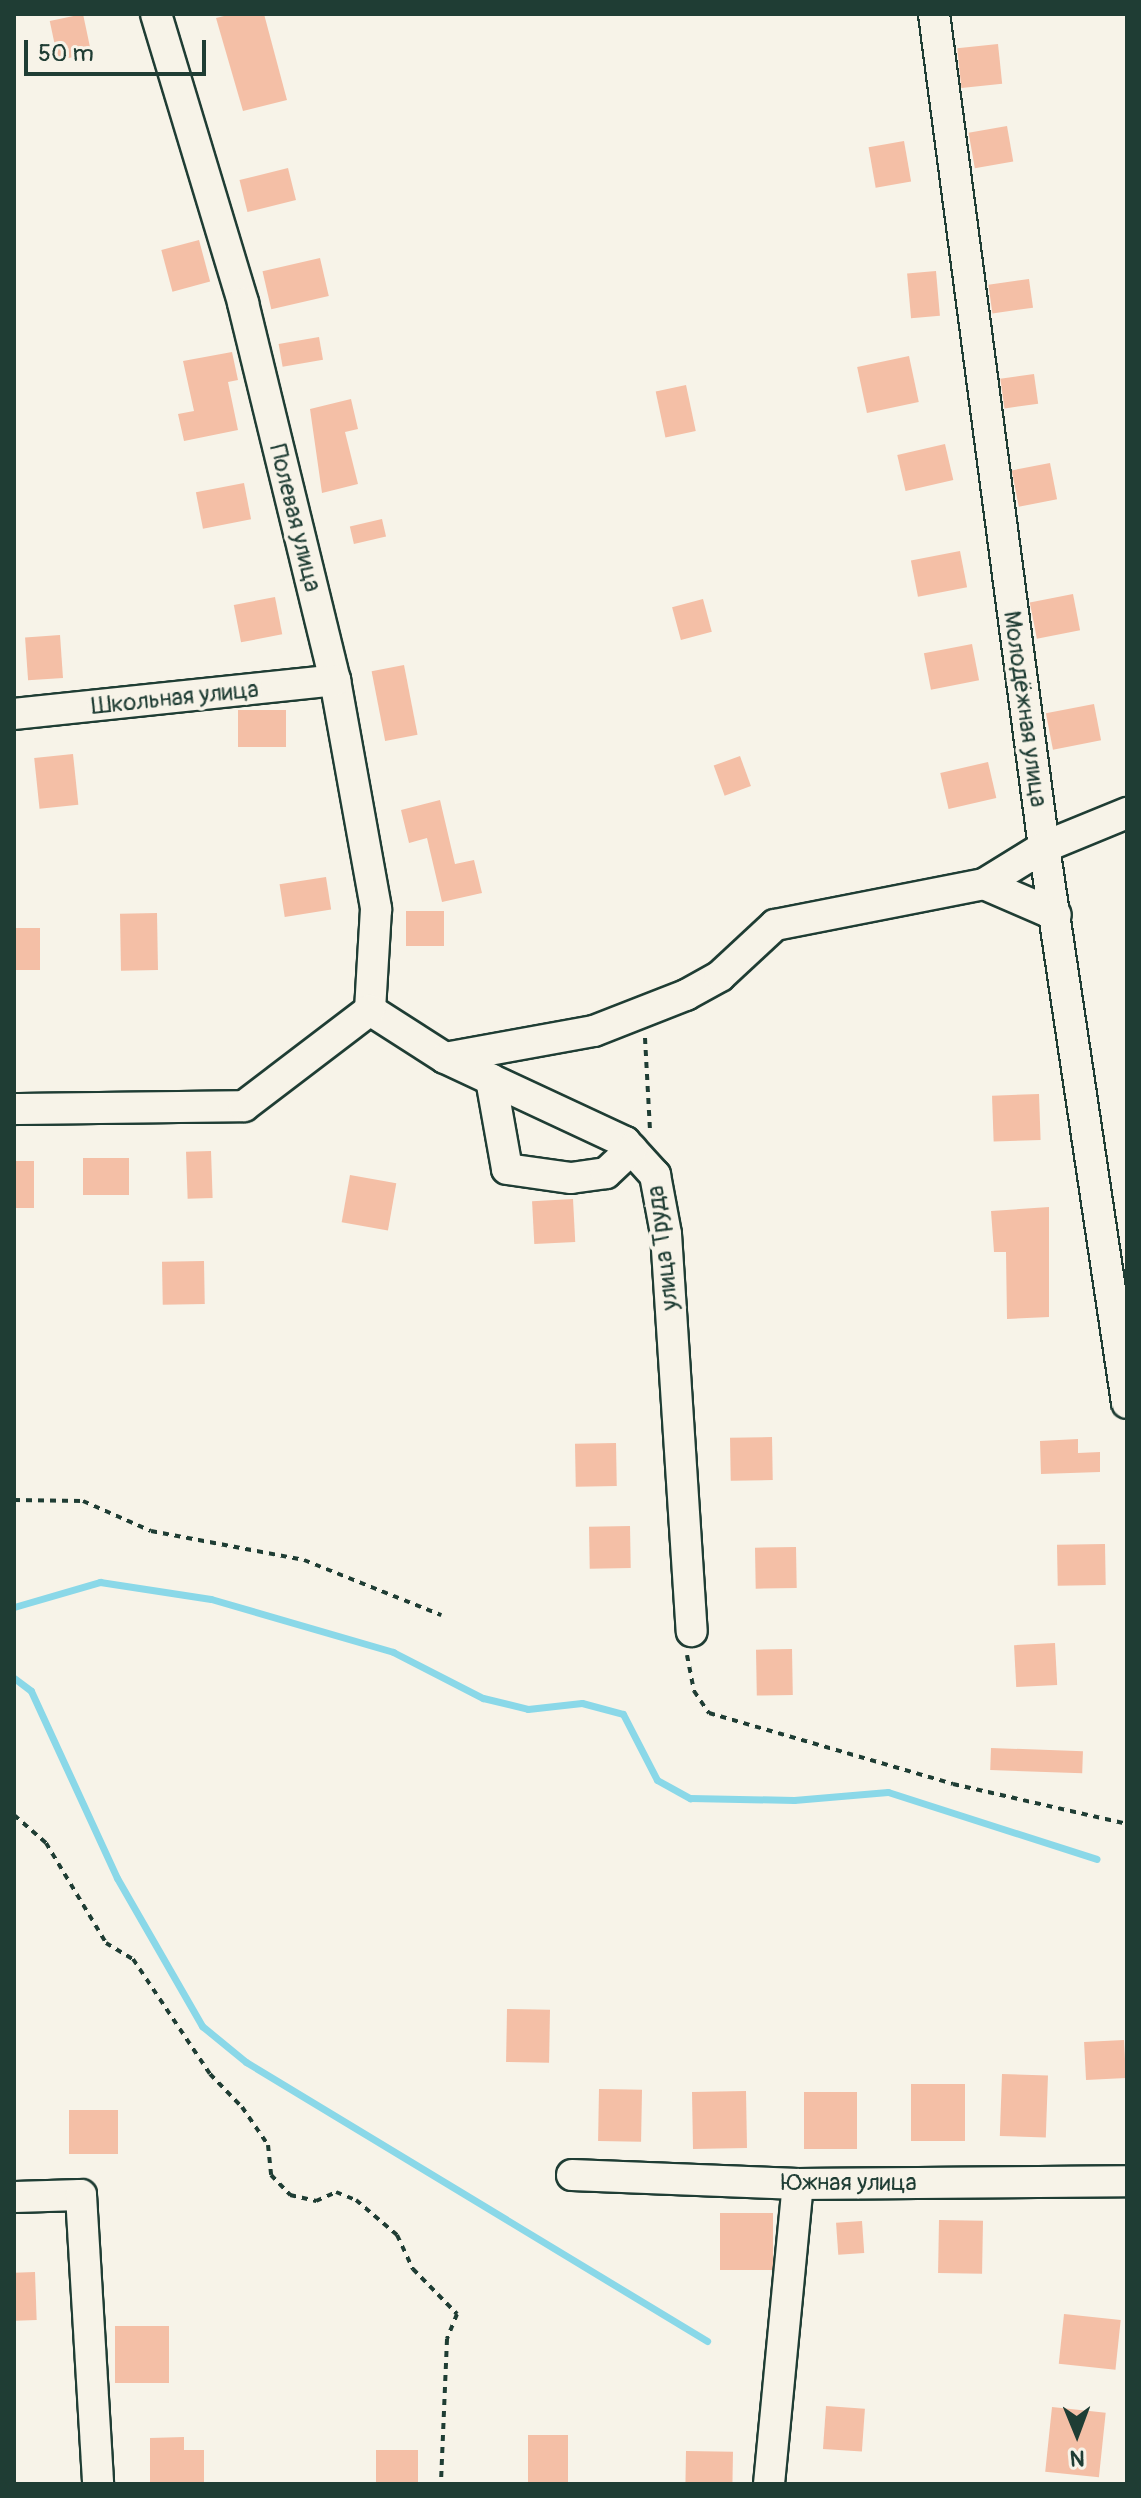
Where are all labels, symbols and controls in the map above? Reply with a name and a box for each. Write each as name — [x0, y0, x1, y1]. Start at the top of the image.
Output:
scale bar — [28, 24, 210, 74]
text: 50 m — [38, 39, 94, 68]
street label: Полевая улица — [263, 441, 327, 595]
street label: Молодёжная улица — [997, 609, 1053, 809]
street label: Школьная улица — [90, 675, 260, 721]
street label: улица Труда — [641, 1184, 685, 1312]
street label: Южная улица — [781, 2169, 917, 2197]
north arrow — [1037, 2394, 1117, 2474]
text: N — [1070, 2444, 1085, 2472]

